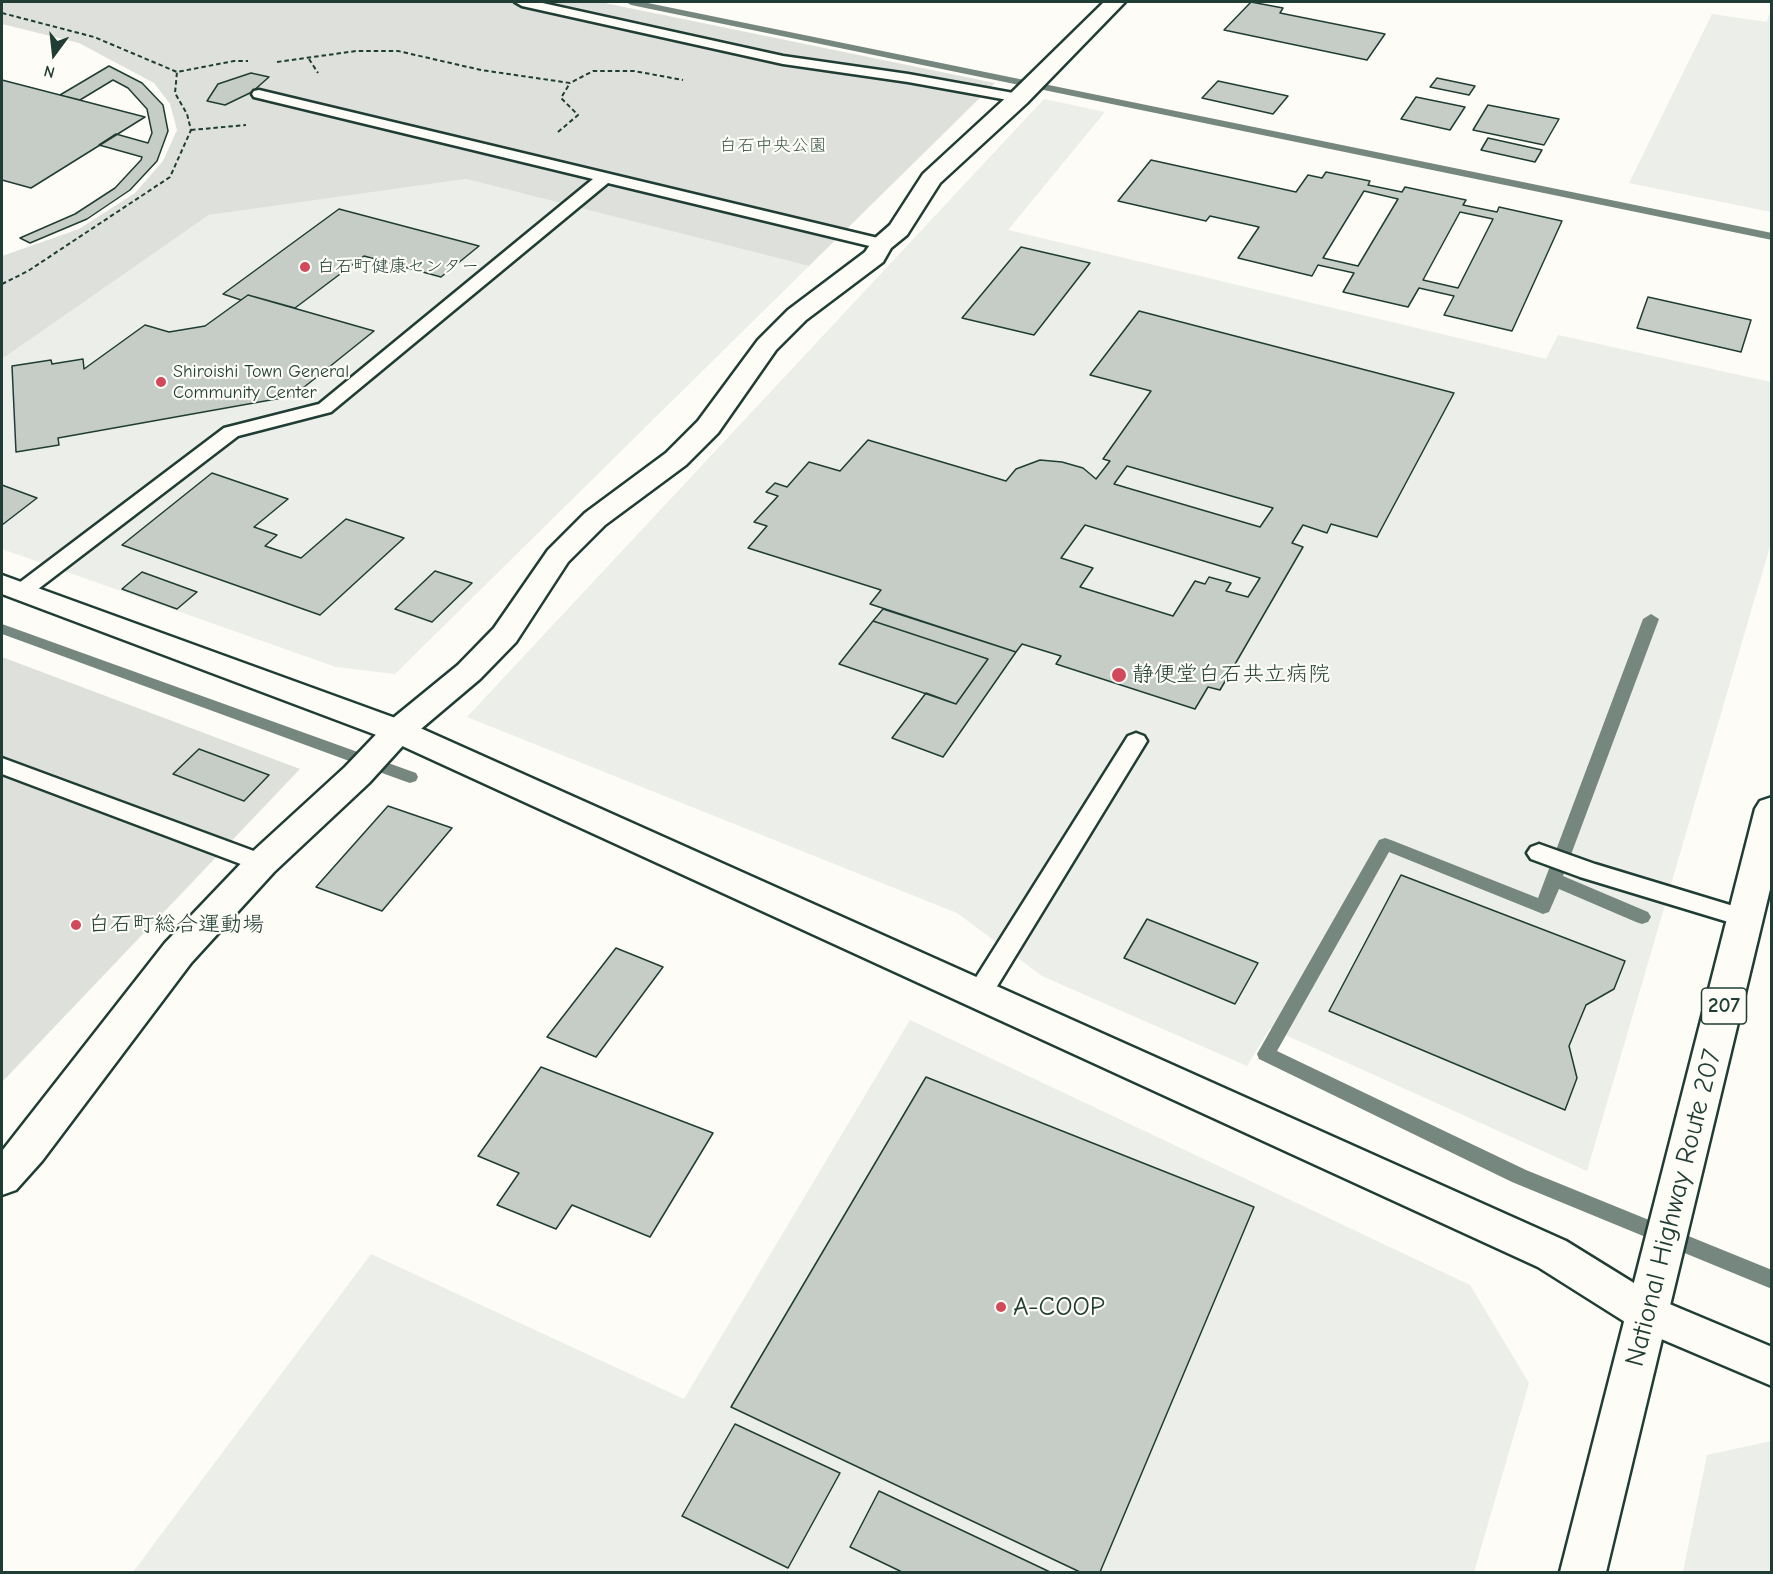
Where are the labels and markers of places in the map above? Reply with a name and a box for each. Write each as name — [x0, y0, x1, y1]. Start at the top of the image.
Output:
place label: 白石町健康センター — [317, 256, 479, 278]
marker: 白石町健康センター — [298, 260, 312, 274]
place label: Shiroishi Town General Community Center — [173, 361, 349, 404]
marker: Shiroishi Town General Community Center — [154, 375, 168, 389]
place label: 静便堂白石共立病院 — [1132, 662, 1330, 688]
marker: 静便堂白石共立病院 — [1110, 666, 1128, 684]
place label: 白石町総合運動場 — [88, 912, 264, 938]
marker: 白石町総合運動場 — [69, 918, 83, 932]
place label: A-COOP — [1013, 1291, 1105, 1323]
marker: A-COOP — [994, 1300, 1008, 1314]

